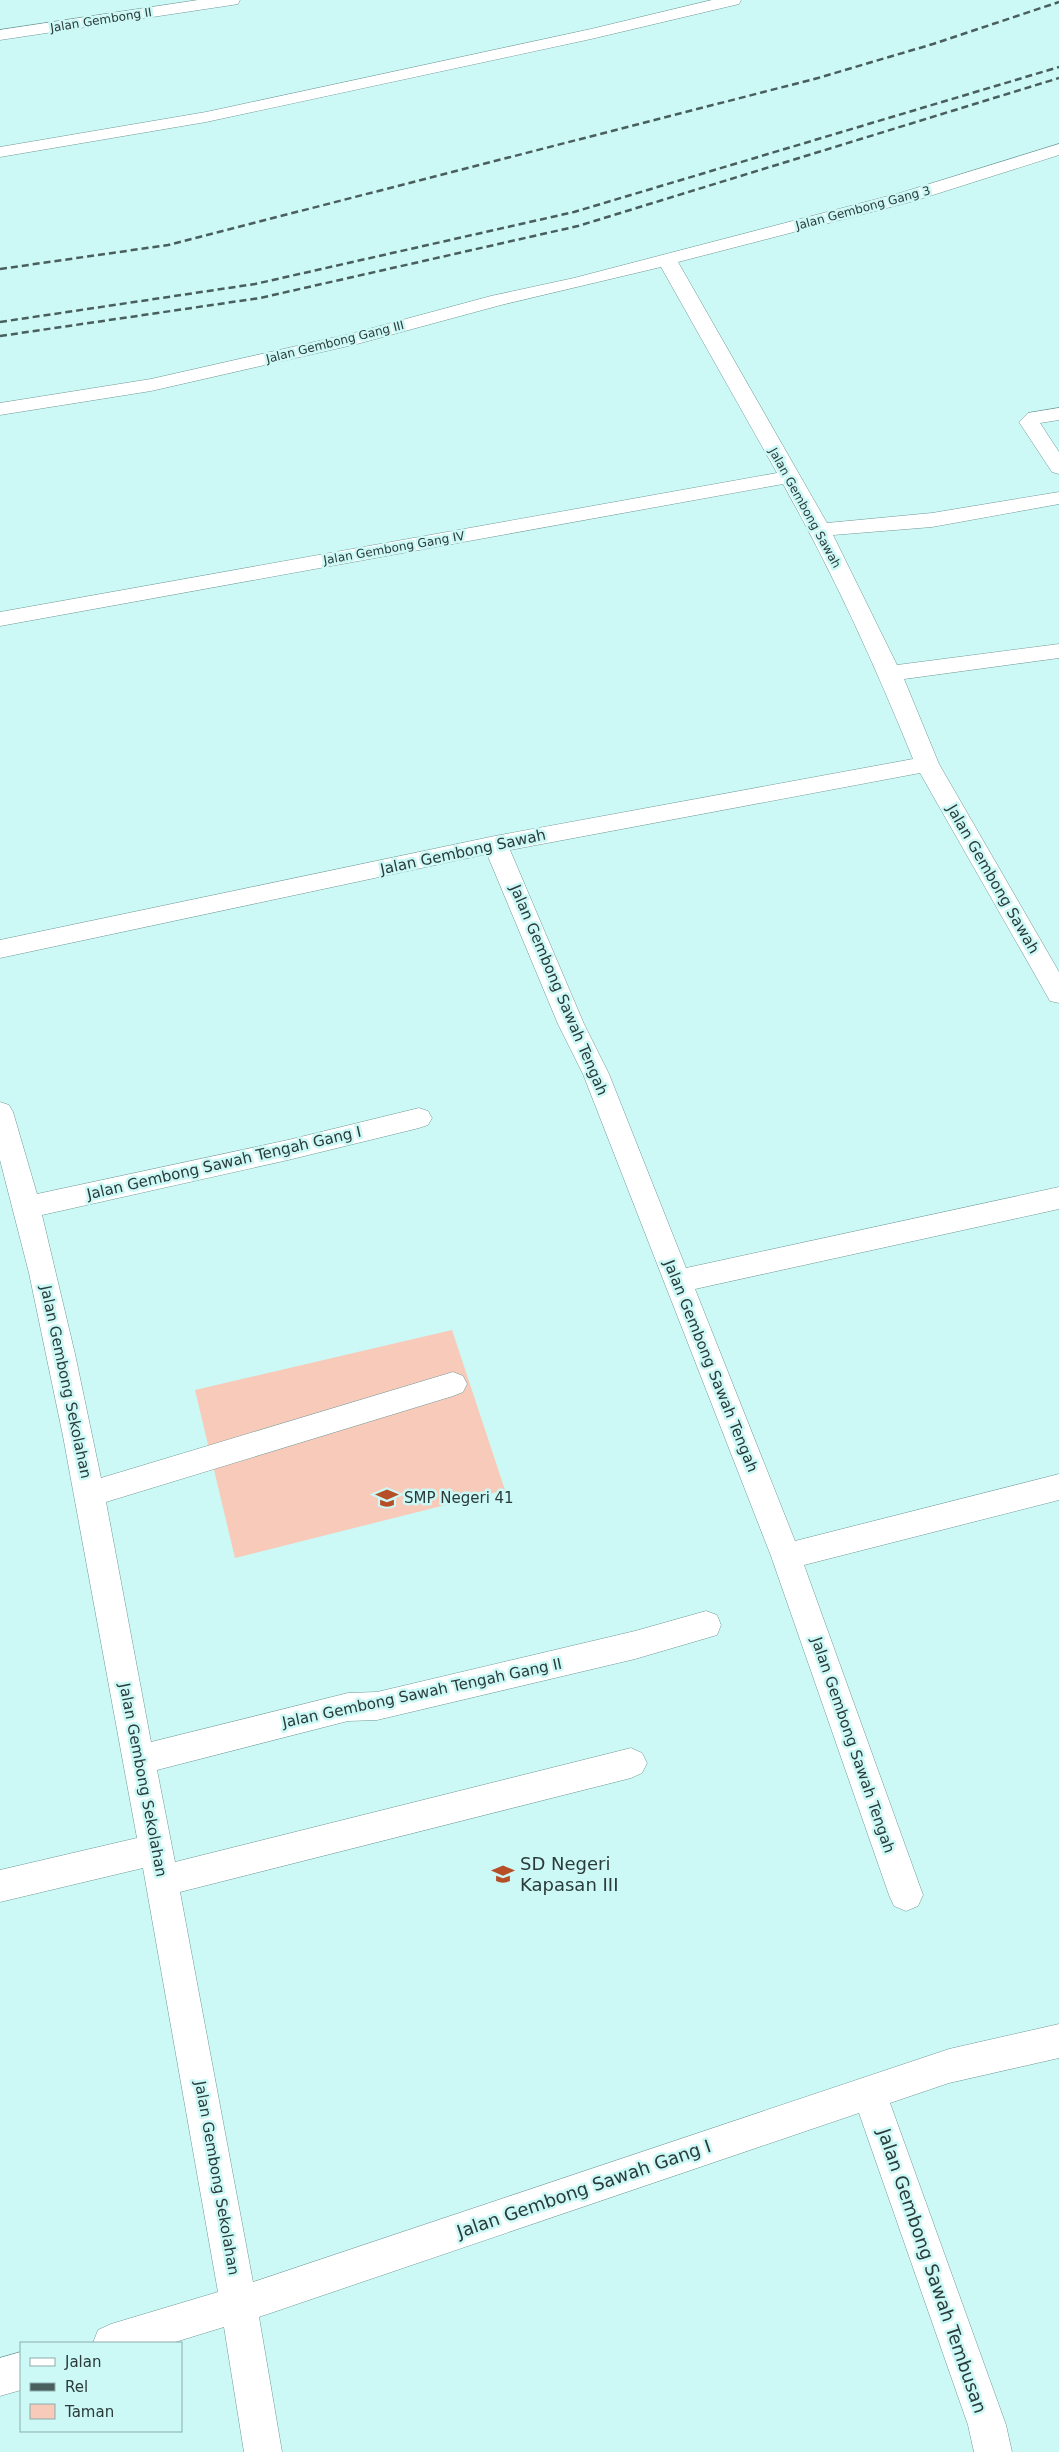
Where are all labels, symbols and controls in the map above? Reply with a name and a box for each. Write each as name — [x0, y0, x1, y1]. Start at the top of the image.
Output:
street label: Jalan Gembong II — [48, 5, 153, 35]
street label: Jalan Gembong Gang 3 — [793, 183, 932, 233]
street label: Jalan Gembong Gang III — [264, 318, 405, 366]
street label: Jalan Gembong Sawah — [766, 445, 844, 570]
street label: Jalan Gembong Gang IV — [321, 529, 466, 567]
street label: Jalan Gembong Sawah — [942, 801, 1043, 957]
street label: Jalan Gembong Sawah — [378, 826, 547, 879]
street label: Jalan Gembong Sawah Tengah — [506, 881, 612, 1098]
street label: Jalan Gembong Sawah Tengah Gang I — [84, 1123, 363, 1204]
street label: Jalan Gembong Sawah Tengah — [660, 1256, 762, 1475]
street label: Jalan Gembong Sekolahan — [37, 1283, 95, 1480]
school or university icon: SMP Negeri 41 — [374, 1485, 400, 1511]
place label: SMP Negeri 41 — [404, 1489, 514, 1507]
street label: Jalan Gembong Sawah Tengah — [807, 1634, 898, 1855]
street label: Jalan Gembong Sawah Tengah Gang II — [280, 1655, 563, 1732]
street label: Jalan Gembong Sekolahan — [115, 1681, 171, 1878]
place label: SD Negeri Kapasan III — [520, 1853, 618, 1895]
school or university icon: SD Negeri Kapasan III — [490, 1861, 516, 1887]
street label: Jalan Gembong Sekolahan — [191, 2079, 243, 2276]
street label: Jalan Gembong Sawah Tembusan — [873, 2125, 991, 2416]
street label: Jalan Gembong Sawah Gang I — [453, 2135, 714, 2242]
legend — [20, 2342, 182, 2432]
text: Jalan — [64, 2353, 101, 2371]
text: Rel — [65, 2378, 88, 2396]
text: Taman — [64, 2403, 114, 2421]

